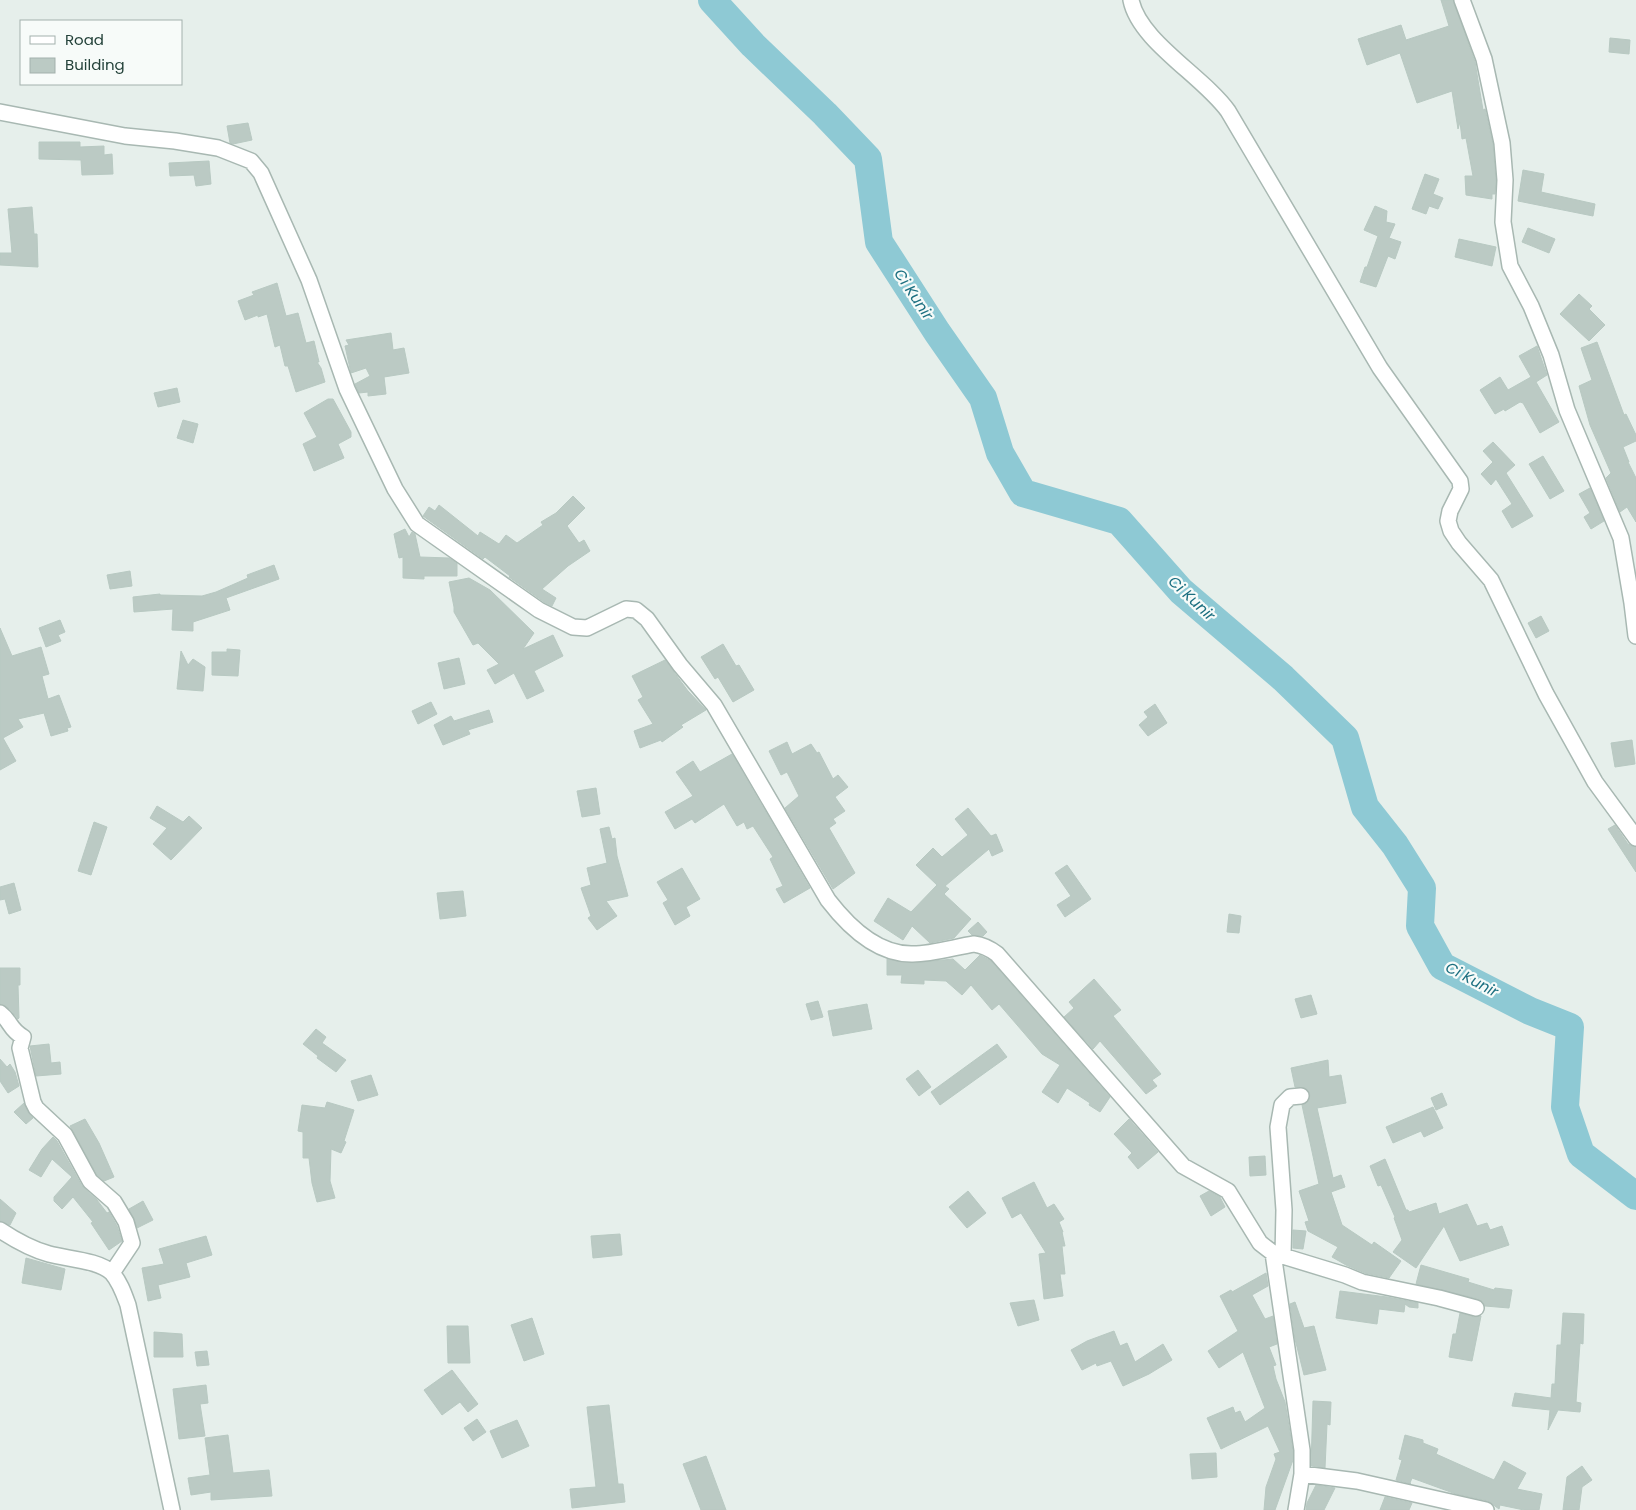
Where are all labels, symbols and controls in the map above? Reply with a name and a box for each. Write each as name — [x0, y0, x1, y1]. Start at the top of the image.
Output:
legend — [20, 20, 182, 85]
text: Road — [65, 29, 104, 50]
text: Building — [65, 54, 125, 75]
water label: Ci Kunir — [889, 264, 939, 324]
water label: Ci Kunir — [1164, 571, 1220, 625]
water label: Ci Kunir — [1442, 956, 1503, 1002]

